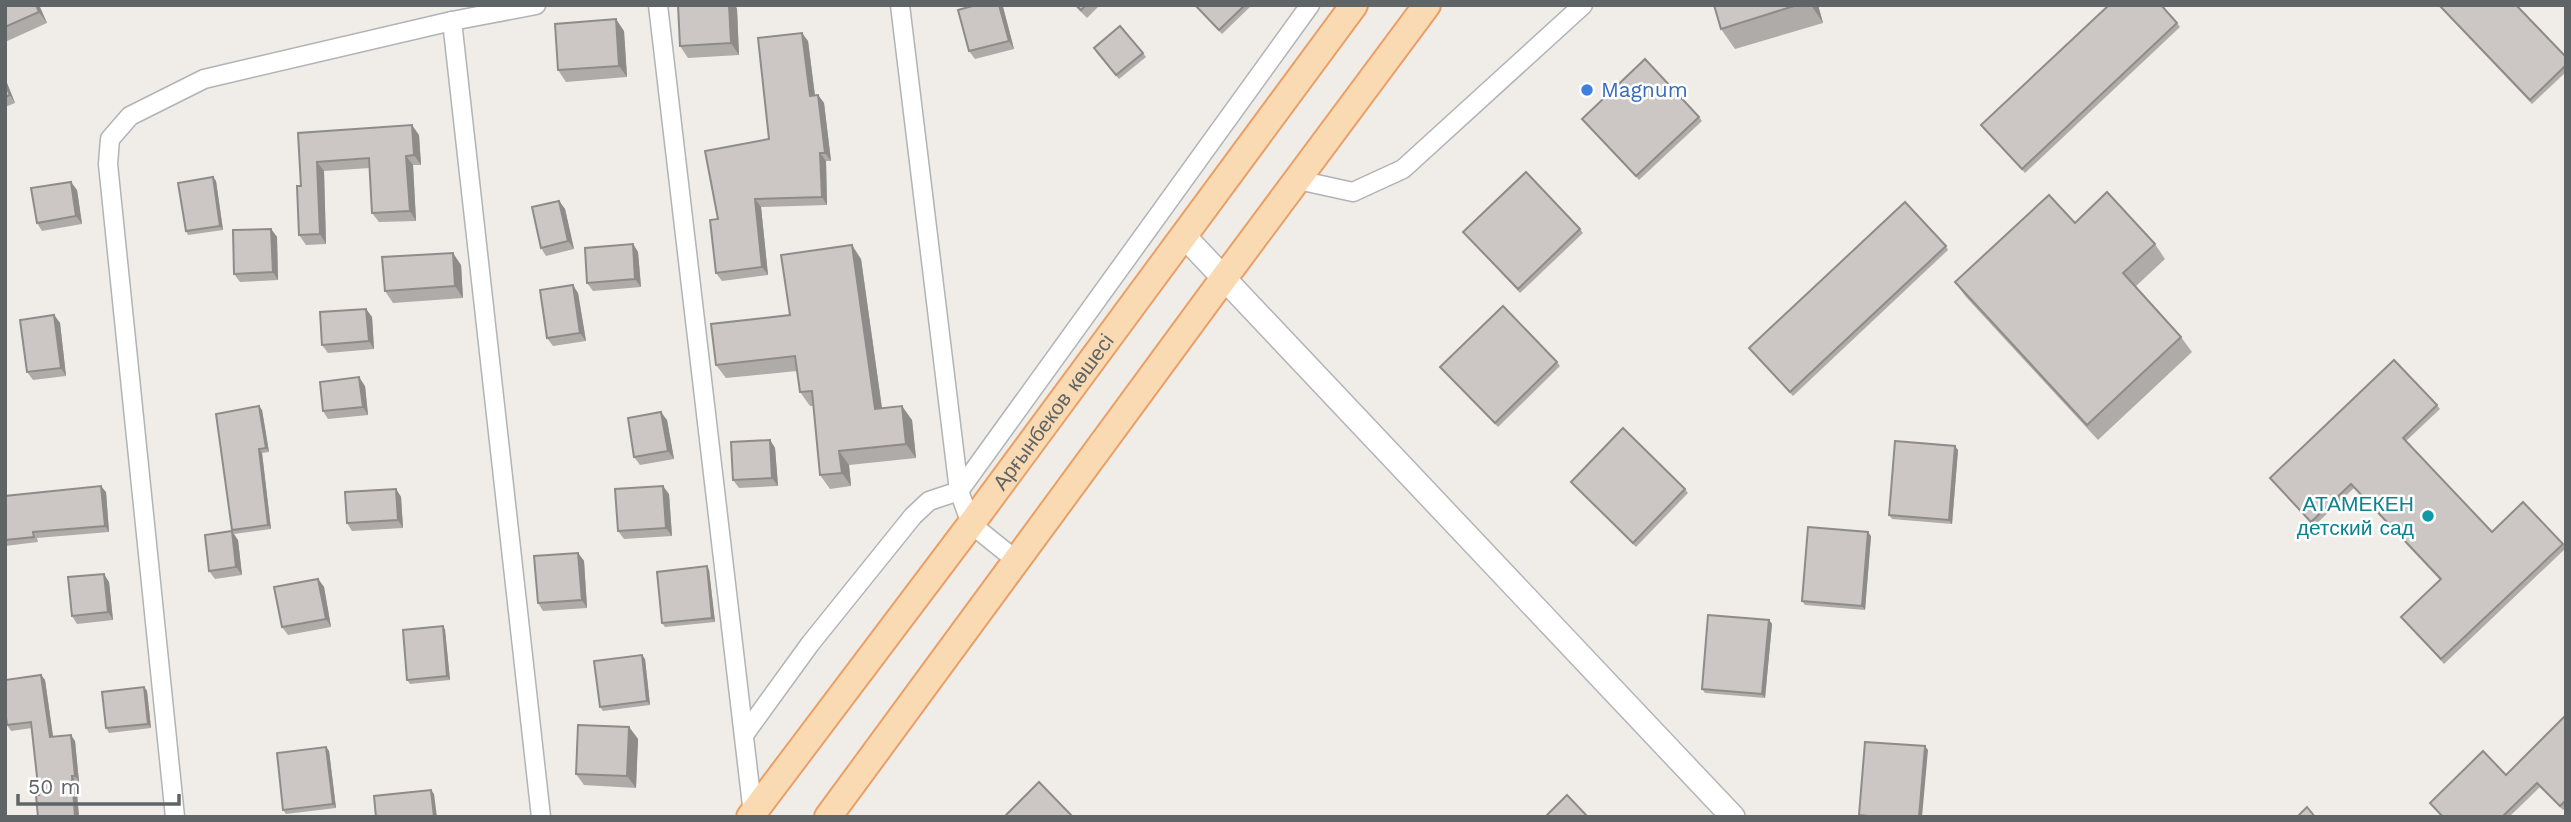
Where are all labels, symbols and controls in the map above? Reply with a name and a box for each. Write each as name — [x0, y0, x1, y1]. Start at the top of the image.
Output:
place label: Magnum — [1601, 77, 1688, 102]
marker: Magnum — [1579, 82, 1595, 98]
street label: Арғынбеков көшесі — [987, 329, 1119, 495]
place label: АТАМЕКЕН детский сад — [2297, 491, 2414, 540]
marker: АТАМЕКЕН детский сад — [2420, 508, 2436, 524]
scale bar — [18, 762, 178, 806]
text: 50 m — [28, 774, 80, 799]

